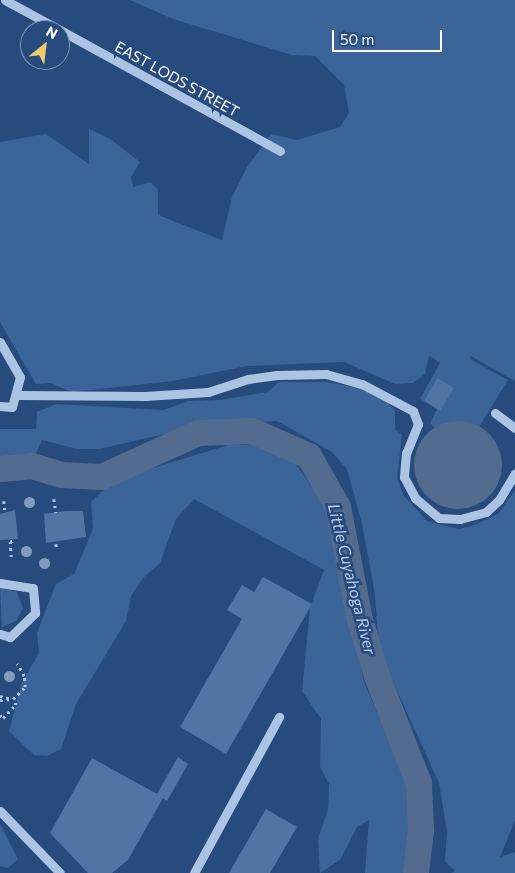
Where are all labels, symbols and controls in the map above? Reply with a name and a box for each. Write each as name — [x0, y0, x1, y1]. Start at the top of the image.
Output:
north arrow — [20, 20, 70, 70]
scale bar — [335, 20, 445, 52]
text: N — [43, 22, 61, 42]
text: 50 m — [340, 30, 374, 48]
street label: EAST LODS STREET — [112, 37, 242, 121]
water label: Little Cuyahoga River — [324, 502, 380, 656]

